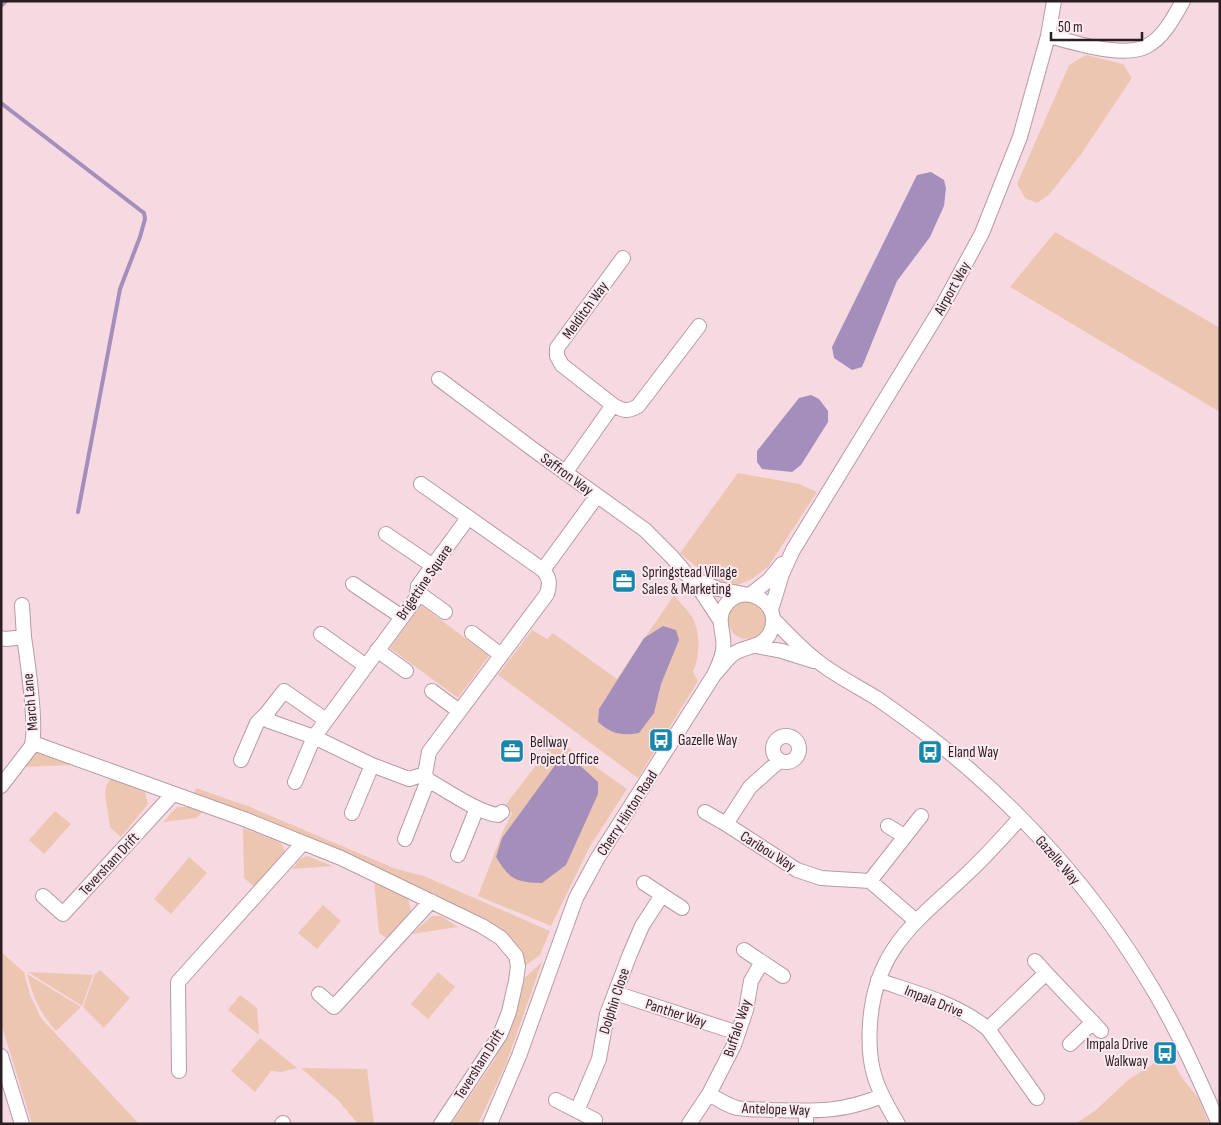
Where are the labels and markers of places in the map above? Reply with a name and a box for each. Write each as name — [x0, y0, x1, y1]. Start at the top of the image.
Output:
place label: Springstead Village Sales & Marketing — [642, 563, 737, 599]
office icon: Springstead Village Sales & Marketing — [611, 568, 637, 594]
bus stop icon: Gazelle Way — [648, 727, 674, 753]
place label: Gazelle Way — [678, 731, 737, 750]
place label: Bellway Project Office — [530, 733, 599, 769]
office icon: Bellway Project Office — [499, 738, 525, 764]
bus stop icon: Eland Way — [917, 739, 943, 765]
place label: Eland Way — [948, 743, 999, 762]
place label: Impala Drive Walkway — [1086, 1035, 1148, 1071]
bus stop icon: Impala Drive Walkway — [1152, 1040, 1178, 1066]

